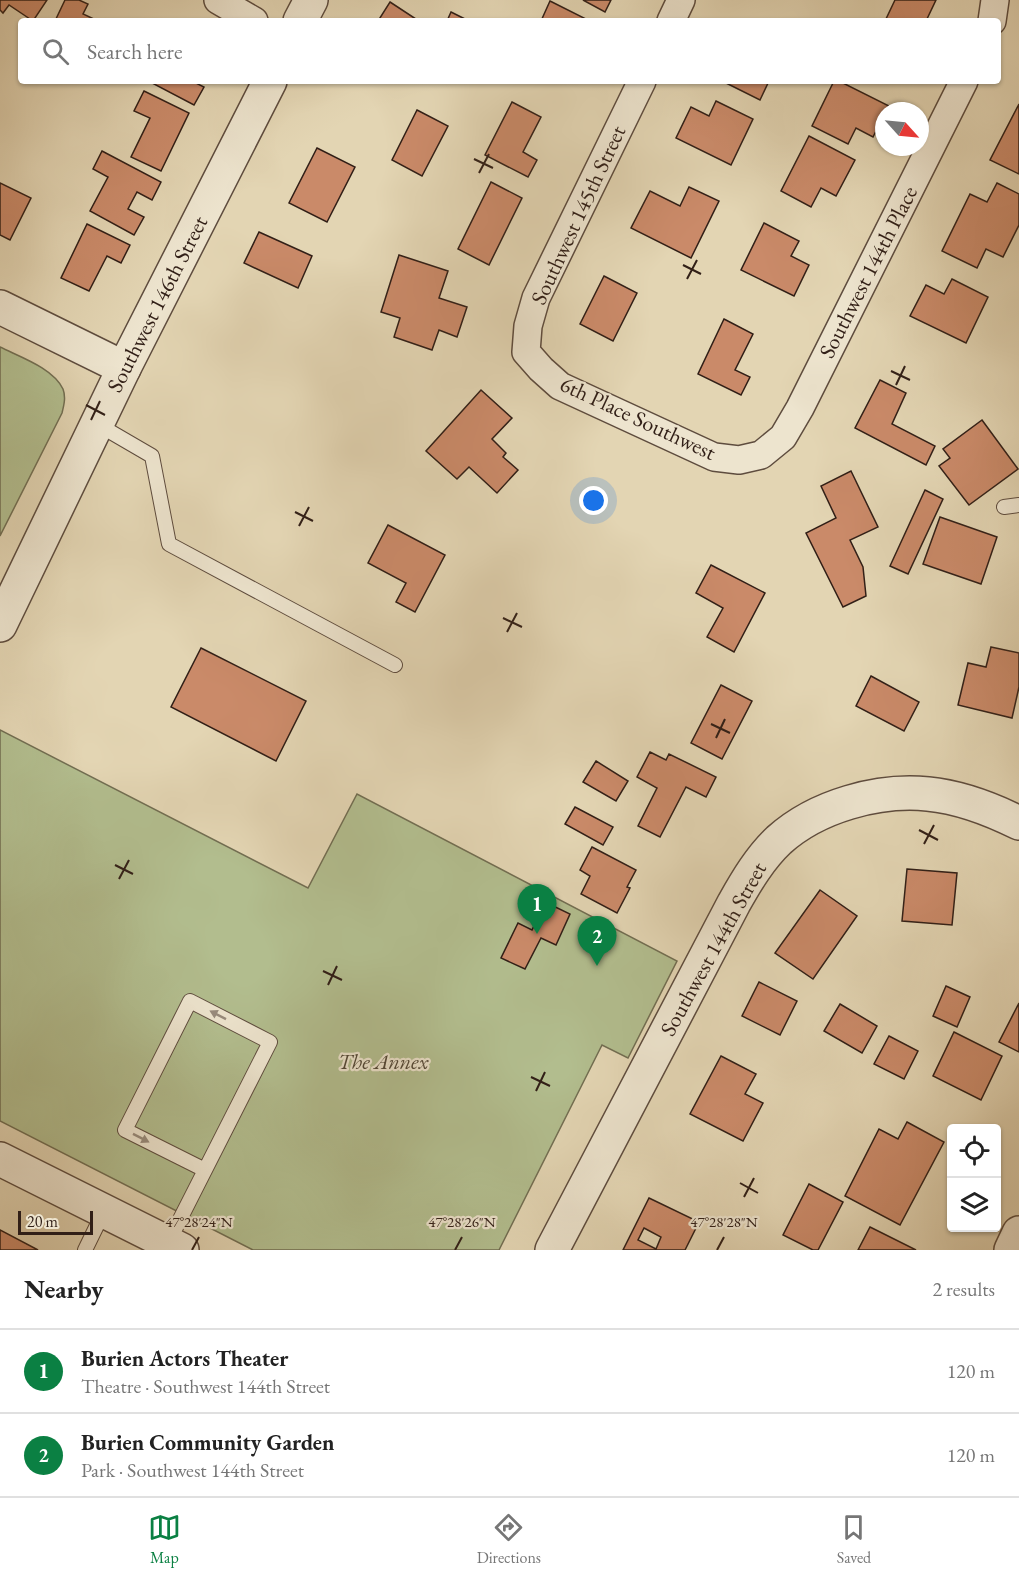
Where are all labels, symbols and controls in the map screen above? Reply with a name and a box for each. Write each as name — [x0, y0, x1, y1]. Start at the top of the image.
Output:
search box — [18, 18, 1001, 84]
icon: search — [39, 35, 72, 68]
text: Search here — [87, 37, 182, 66]
north arrow — [875, 102, 929, 156]
street label: Southwest 145th Street — [524, 121, 632, 309]
street label: Southwest 144th Place — [812, 181, 924, 363]
street label: Southwest 146th Street — [100, 211, 214, 397]
street label: 6th Place Southwest — [556, 369, 721, 467]
your location — [579, 486, 608, 515]
street label: Southwest 144th Street — [653, 857, 773, 1041]
pin: 1 — [518, 884, 556, 934]
pin: 2 — [578, 916, 616, 966]
one-way arrow — [210, 1011, 227, 1020]
park label: The Annex — [338, 1047, 429, 1076]
map controls — [947, 1124, 1001, 1232]
button: locate — [947, 1124, 1001, 1178]
one-way arrow — [133, 1133, 150, 1143]
button: layers — [947, 1178, 1001, 1232]
scale bar — [18, 1208, 93, 1236]
text: 20 m — [27, 1211, 58, 1232]
text: 47°28'24"N — [165, 1212, 233, 1231]
text: 47°28'26"N — [428, 1212, 496, 1231]
text: 47°28'28"N — [690, 1212, 758, 1231]
text: Nearby — [24, 1272, 104, 1306]
text: 2 results — [932, 1276, 995, 1302]
text: Burien Actors Theater — [81, 1344, 288, 1373]
text: 1 — [38, 1358, 49, 1384]
text: 120 m — [947, 1358, 995, 1384]
text: Theatre · Southwest 144th Street — [81, 1373, 330, 1399]
text: Burien Community Garden — [81, 1428, 334, 1457]
text: 2 — [38, 1442, 49, 1468]
text: 120 m — [947, 1442, 995, 1468]
text: Park · Southwest 144th Street — [81, 1457, 304, 1483]
tab: Map — [148, 1511, 181, 1568]
tab: Directions — [477, 1511, 541, 1568]
tab: Saved — [837, 1511, 871, 1568]

